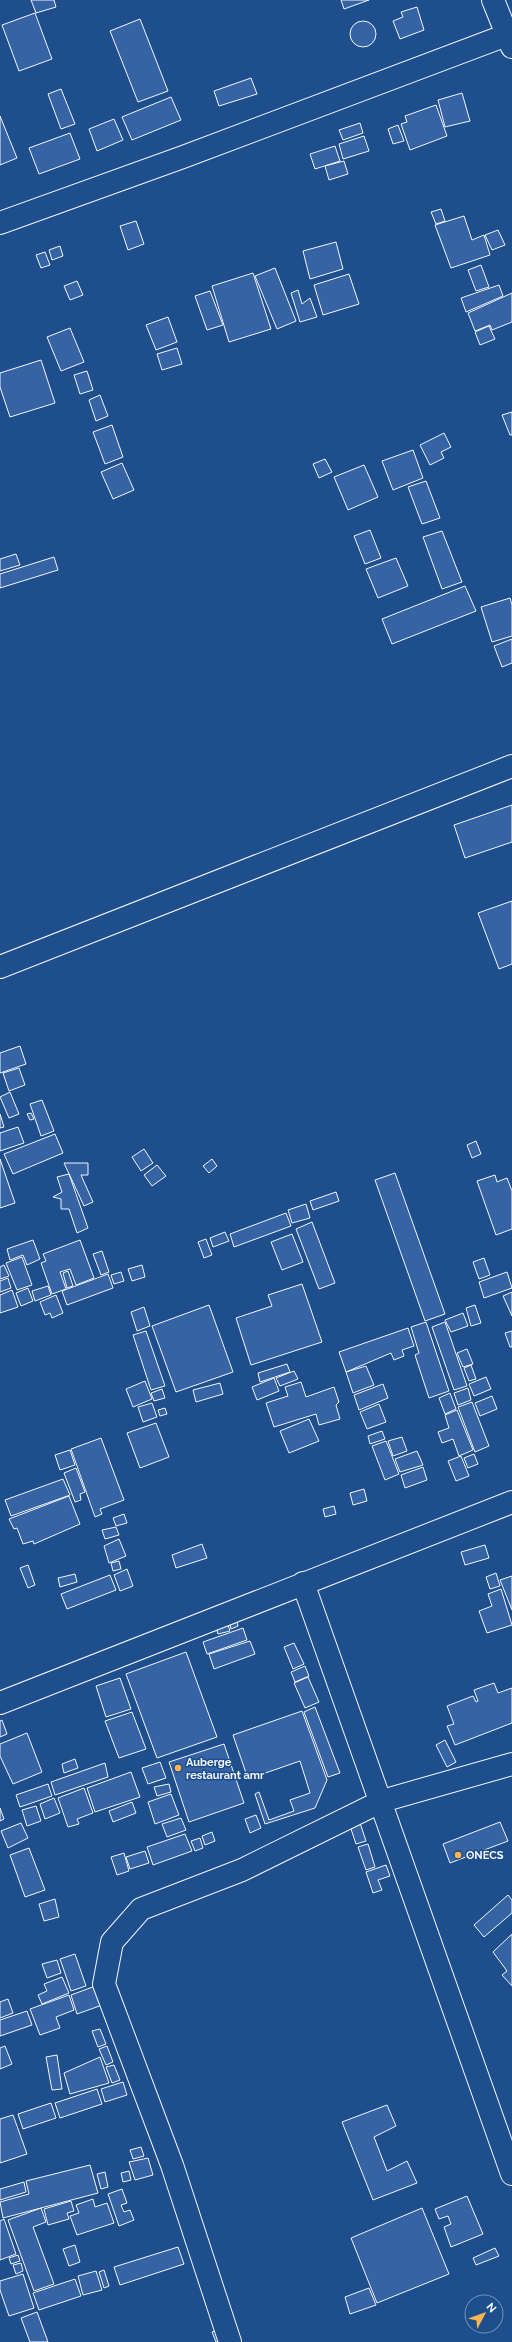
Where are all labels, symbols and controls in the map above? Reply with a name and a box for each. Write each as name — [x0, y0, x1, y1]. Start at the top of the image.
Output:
place label: Auberge restaurant amr — [186, 1756, 265, 1782]
marker: Auberge restaurant amr — [173, 1763, 183, 1773]
place label: ONECS — [466, 1849, 504, 1862]
marker: ONECS — [453, 1850, 463, 1860]
north arrow — [464, 2294, 504, 2334]
text: N — [484, 2300, 499, 2315]

